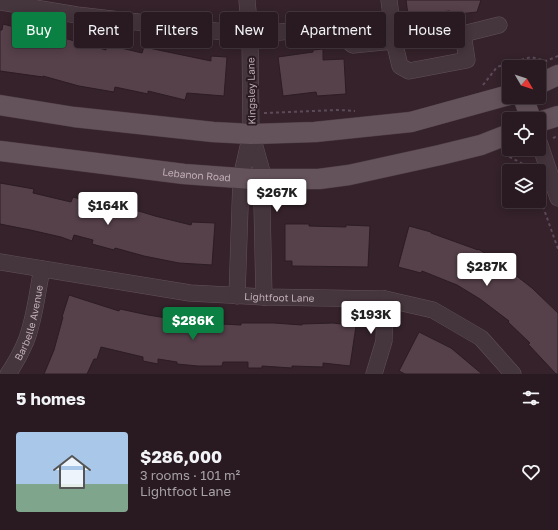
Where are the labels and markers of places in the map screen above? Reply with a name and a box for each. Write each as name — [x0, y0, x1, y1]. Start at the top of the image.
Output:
pin: $267K — [249, 179, 305, 213]
pin: $164K — [80, 192, 136, 226]
pin: $287K — [459, 253, 515, 287]
pin: $193K — [343, 301, 399, 335]
pin: $286K — [165, 307, 221, 341]

